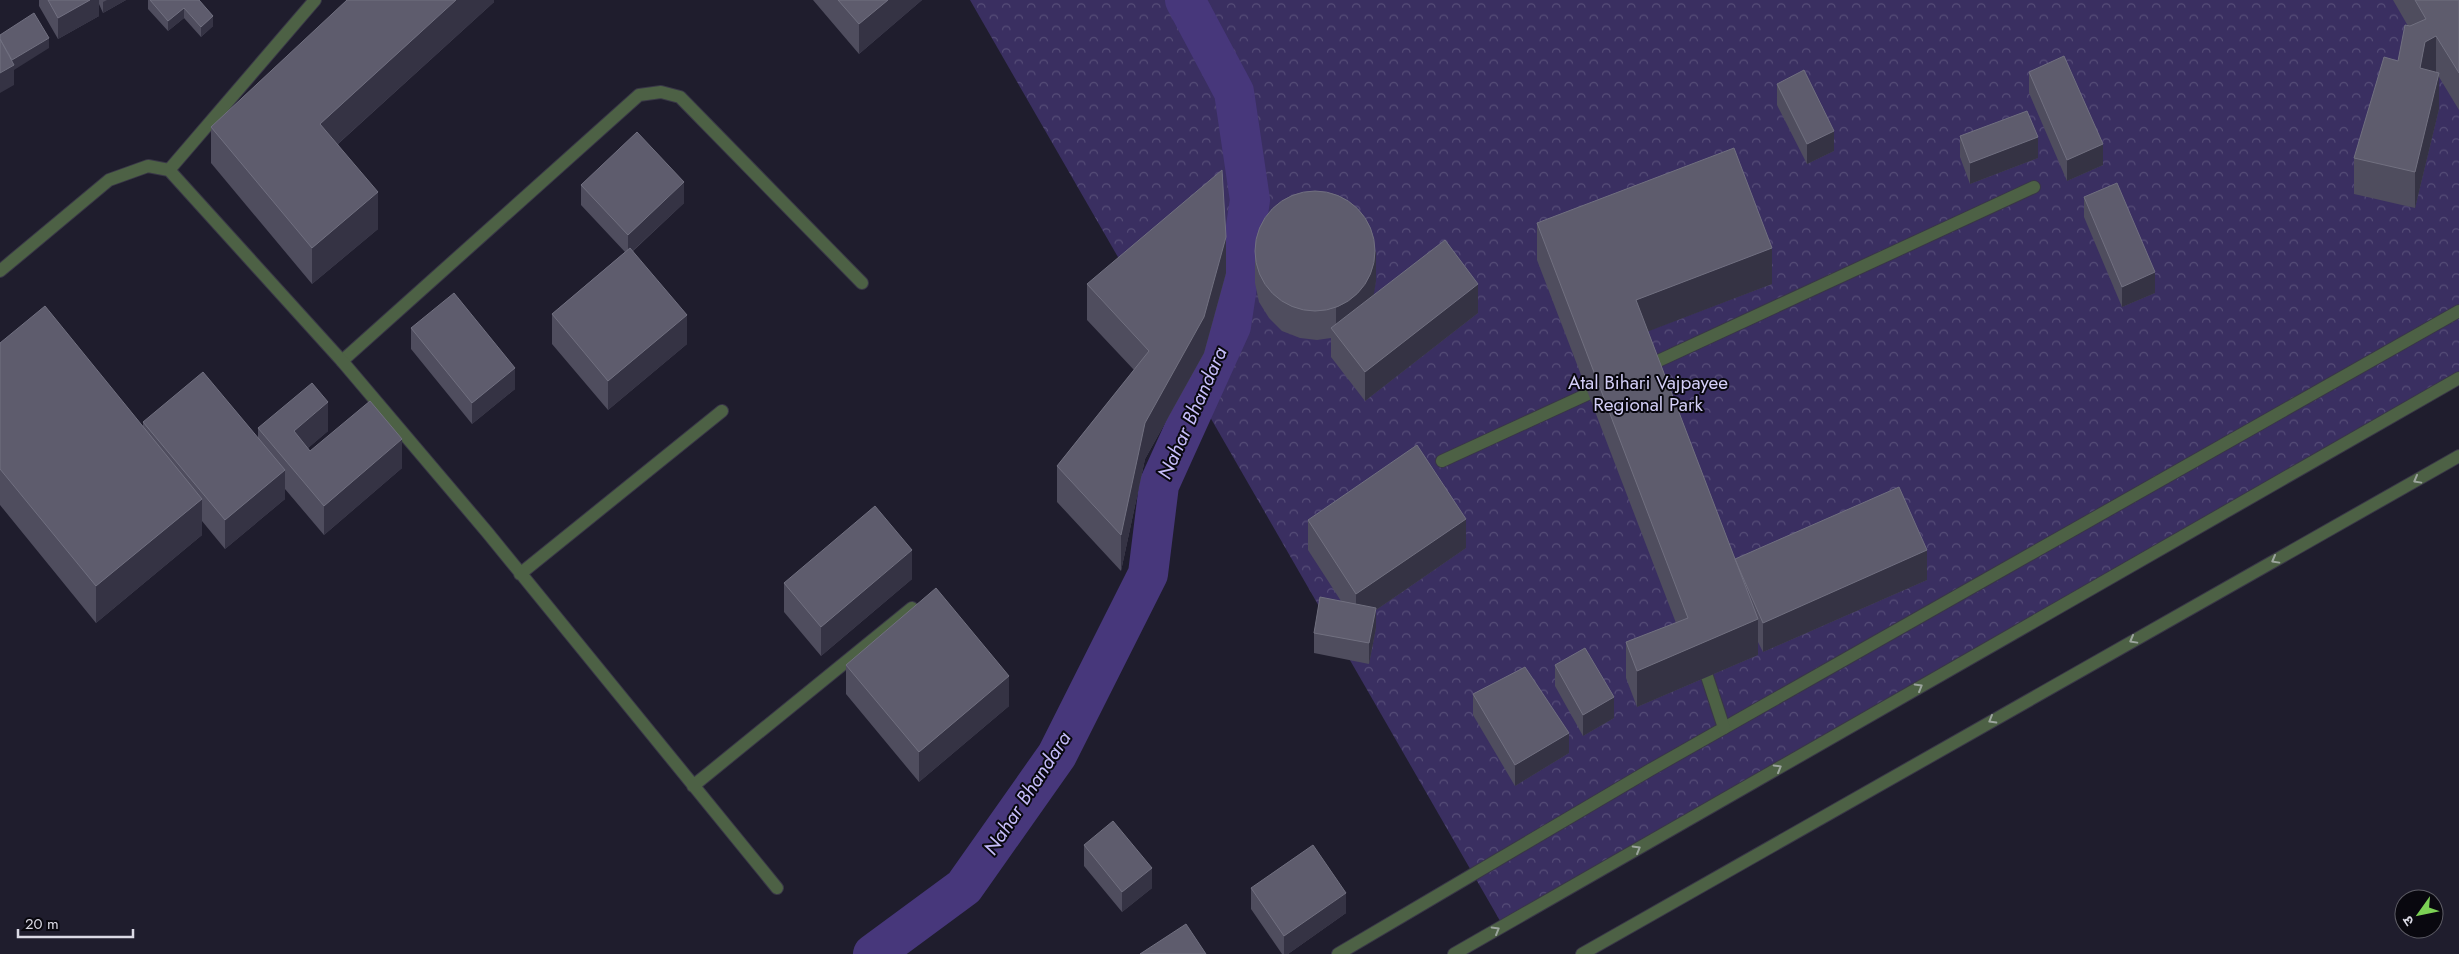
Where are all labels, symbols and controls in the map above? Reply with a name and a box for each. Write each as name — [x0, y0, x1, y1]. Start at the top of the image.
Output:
water label: Nahar Bhandara — [1150, 342, 1235, 484]
park label: Atal Bihari Vajpayee Regional Park — [1568, 369, 1728, 418]
one-way arrow — [2413, 474, 2422, 484]
one-way arrow — [2271, 554, 2280, 564]
one-way arrow — [2130, 634, 2139, 644]
one-way arrow — [1914, 683, 1923, 693]
one-way arrow — [1989, 714, 1998, 724]
water label: Nahar Bhandara — [977, 726, 1078, 861]
one-way arrow — [1773, 764, 1782, 774]
one-way arrow — [1632, 845, 1641, 855]
north arrow — [2394, 889, 2444, 939]
scale bar — [18, 906, 132, 938]
text: उ — [2397, 912, 2419, 930]
text: 20 m — [25, 913, 59, 935]
one-way arrow — [1491, 926, 1500, 936]

